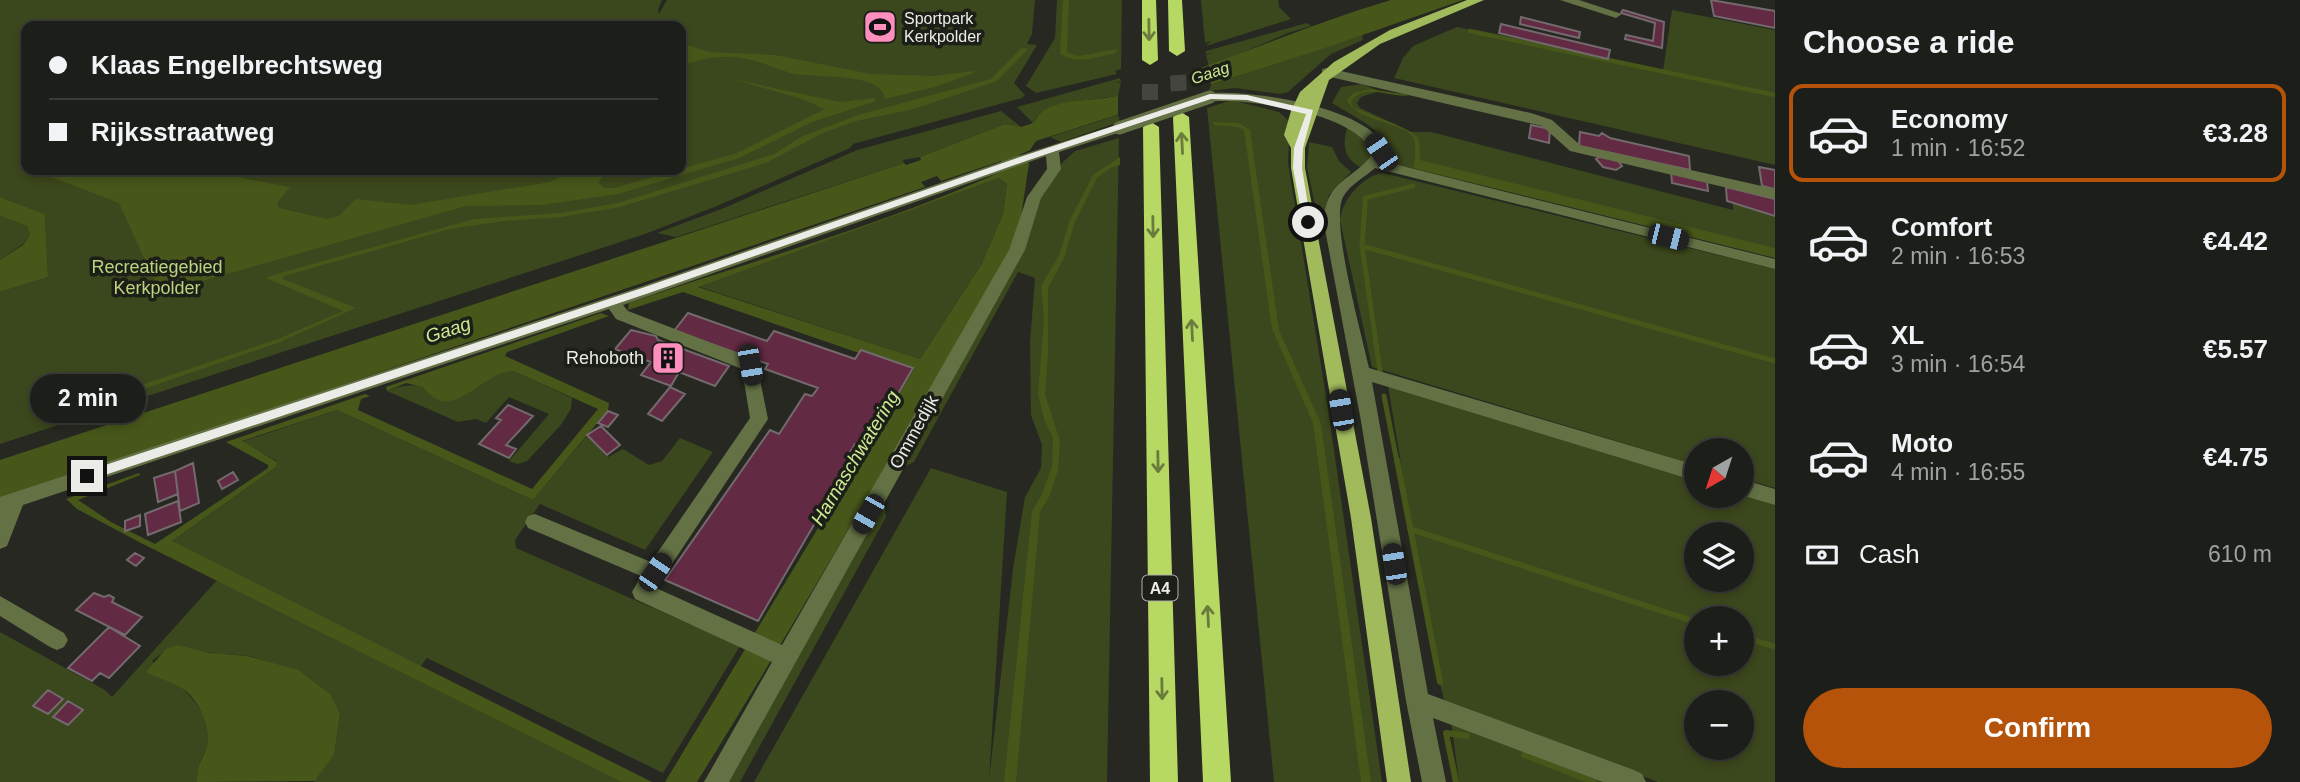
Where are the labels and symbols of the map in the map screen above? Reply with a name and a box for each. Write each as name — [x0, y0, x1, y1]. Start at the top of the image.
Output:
sports icon: Sportpark Kerkpolder — [861, 8, 899, 46]
place label: Sportpark Kerkpolder — [904, 10, 982, 45]
one-way arrow — [1142, 18, 1156, 41]
water label: Gaag — [1189, 59, 1231, 87]
car — [1361, 129, 1402, 175]
one-way arrow — [1175, 133, 1188, 155]
route start — [1292, 206, 1324, 238]
one-way arrow — [1146, 216, 1159, 239]
car — [1646, 222, 1691, 252]
park label: Recreatiegebied Kerkpolder — [91, 257, 223, 298]
water label: Gaag — [423, 313, 474, 347]
one-way arrow — [1185, 319, 1198, 342]
building icon: Rehoboth — [649, 339, 687, 377]
car — [737, 342, 764, 388]
place label: Rehoboth — [566, 348, 644, 368]
callout: 2 min — [29, 374, 145, 424]
water label: Harnaschwatering — [807, 387, 904, 529]
car — [1328, 387, 1355, 433]
street label: Ommedijk — [886, 391, 943, 472]
north arrow — [1684, 438, 1754, 508]
one-way arrow — [1151, 450, 1164, 473]
route end — [71, 460, 103, 492]
car — [849, 491, 888, 537]
car — [1381, 542, 1408, 586]
car — [635, 549, 676, 595]
road number: A4 — [1142, 576, 1178, 600]
one-way arrow — [1201, 605, 1214, 628]
one-way arrow — [1156, 677, 1169, 700]

